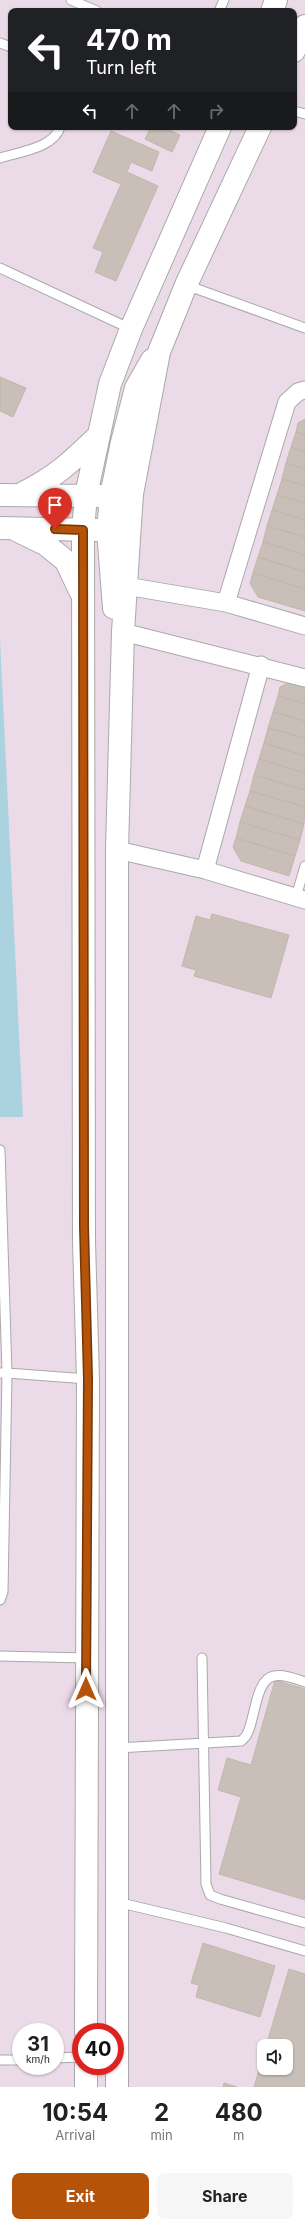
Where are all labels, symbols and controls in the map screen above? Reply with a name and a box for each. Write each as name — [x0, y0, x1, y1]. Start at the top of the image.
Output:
text: 470 m — [86, 23, 172, 57]
icon: left — [20, 24, 72, 76]
text: Turn left — [86, 57, 156, 78]
icon: left — [79, 100, 101, 122]
icon: ahead — [121, 100, 143, 122]
icon: ahead — [163, 100, 185, 122]
icon: right — [205, 100, 227, 122]
pin — [38, 488, 72, 529]
icon: arrive — [44, 494, 66, 516]
position arrow — [65, 1668, 107, 1710]
speed limit sign: 40 — [72, 2023, 124, 2075]
text: 31 — [27, 2032, 49, 2056]
map controls — [257, 2039, 293, 2075]
button: sound — [257, 2039, 293, 2075]
text: km/h — [26, 2053, 50, 2065]
text: 10:54 — [42, 2098, 108, 2127]
text: 2 — [154, 2098, 169, 2127]
text: 480 — [215, 2098, 263, 2127]
text: Arrival — [55, 2127, 95, 2143]
text: min — [150, 2127, 173, 2143]
text: m — [233, 2127, 244, 2143]
button: Exit — [12, 2173, 149, 2219]
button: Share — [157, 2173, 293, 2219]

